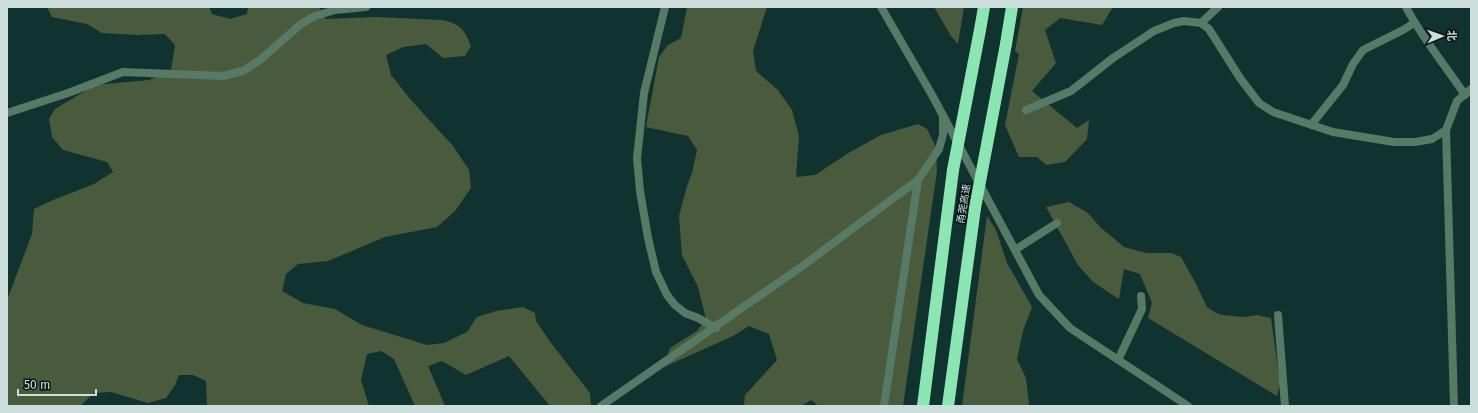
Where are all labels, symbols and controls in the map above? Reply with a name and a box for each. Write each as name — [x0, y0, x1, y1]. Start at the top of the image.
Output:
north arrow — [1422, 16, 1462, 56]
text: 北 — [1445, 30, 1458, 41]
street label: 甬莞高速 — [955, 183, 973, 225]
scale bar — [18, 371, 96, 397]
text: 50 m — [24, 378, 50, 392]

